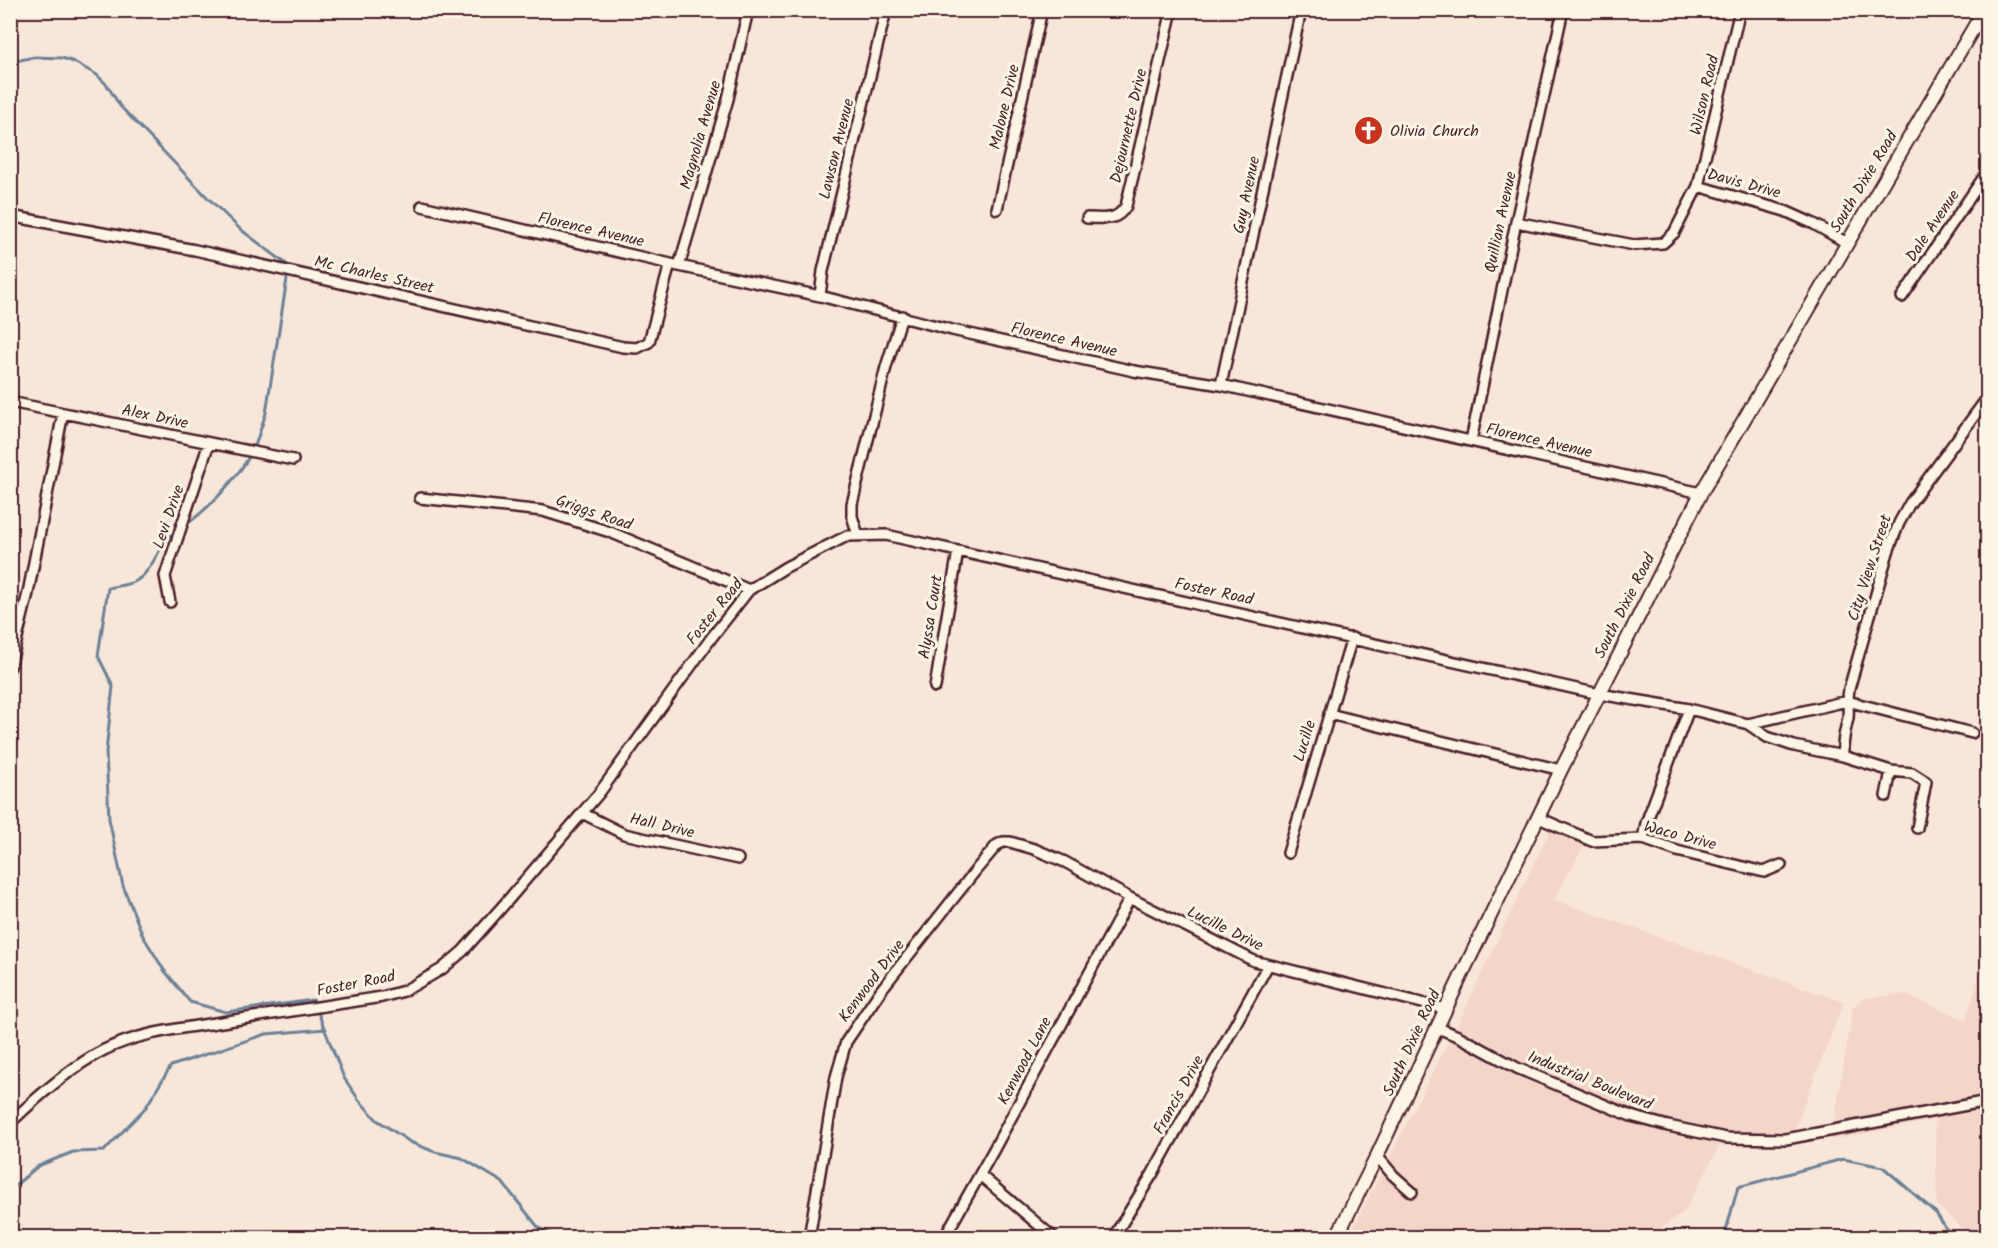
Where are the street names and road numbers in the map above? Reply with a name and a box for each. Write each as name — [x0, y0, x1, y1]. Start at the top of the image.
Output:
street label: Wilson Road — [1684, 52, 1727, 137]
street label: Malone Drive — [983, 62, 1027, 152]
street label: Dejournette Drive — [1104, 66, 1154, 186]
street label: Magnolia Avenue — [674, 78, 728, 192]
street label: Lawson Avenue — [812, 96, 862, 202]
street label: South Dixie Road — [1824, 125, 1905, 238]
street label: Guy Avenue — [1227, 154, 1267, 236]
street label: Davis Drive — [1705, 162, 1783, 206]
street label: Quillian Avenue — [1478, 169, 1524, 275]
street label: Dale Avenue — [1900, 185, 1966, 267]
street label: Florence Avenue — [535, 206, 647, 254]
street label: Mc Charles Street — [312, 249, 437, 301]
street label: Florence Avenue — [1008, 316, 1120, 364]
street label: Alex Drive — [119, 398, 191, 436]
street label: Florence Avenue — [1483, 417, 1595, 465]
street label: Levi Drive — [146, 482, 192, 552]
street label: Griggs Road — [552, 488, 637, 538]
street label: City View Street — [1841, 511, 1899, 625]
street label: South Dixie Road — [1588, 548, 1663, 663]
street label: Foster Road — [1172, 571, 1257, 613]
street label: Foster Road — [680, 572, 750, 651]
street label: Alyssa Court — [912, 572, 950, 661]
street label: Lucille — [1287, 717, 1323, 765]
street label: Hall Drive — [627, 806, 697, 846]
street label: Waco Drive — [1641, 814, 1719, 858]
street label: Lucille Drive — [1183, 900, 1267, 958]
street label: Kenwood Drive — [832, 934, 912, 1028]
street label: Foster Road — [315, 964, 398, 1004]
street label: South Dixie Road — [1376, 985, 1448, 1100]
street label: Kenwood Lane — [991, 1012, 1059, 1110]
street label: Industrial Boulevard — [1524, 1045, 1657, 1118]
street label: Francis Drive — [1147, 1051, 1211, 1139]

